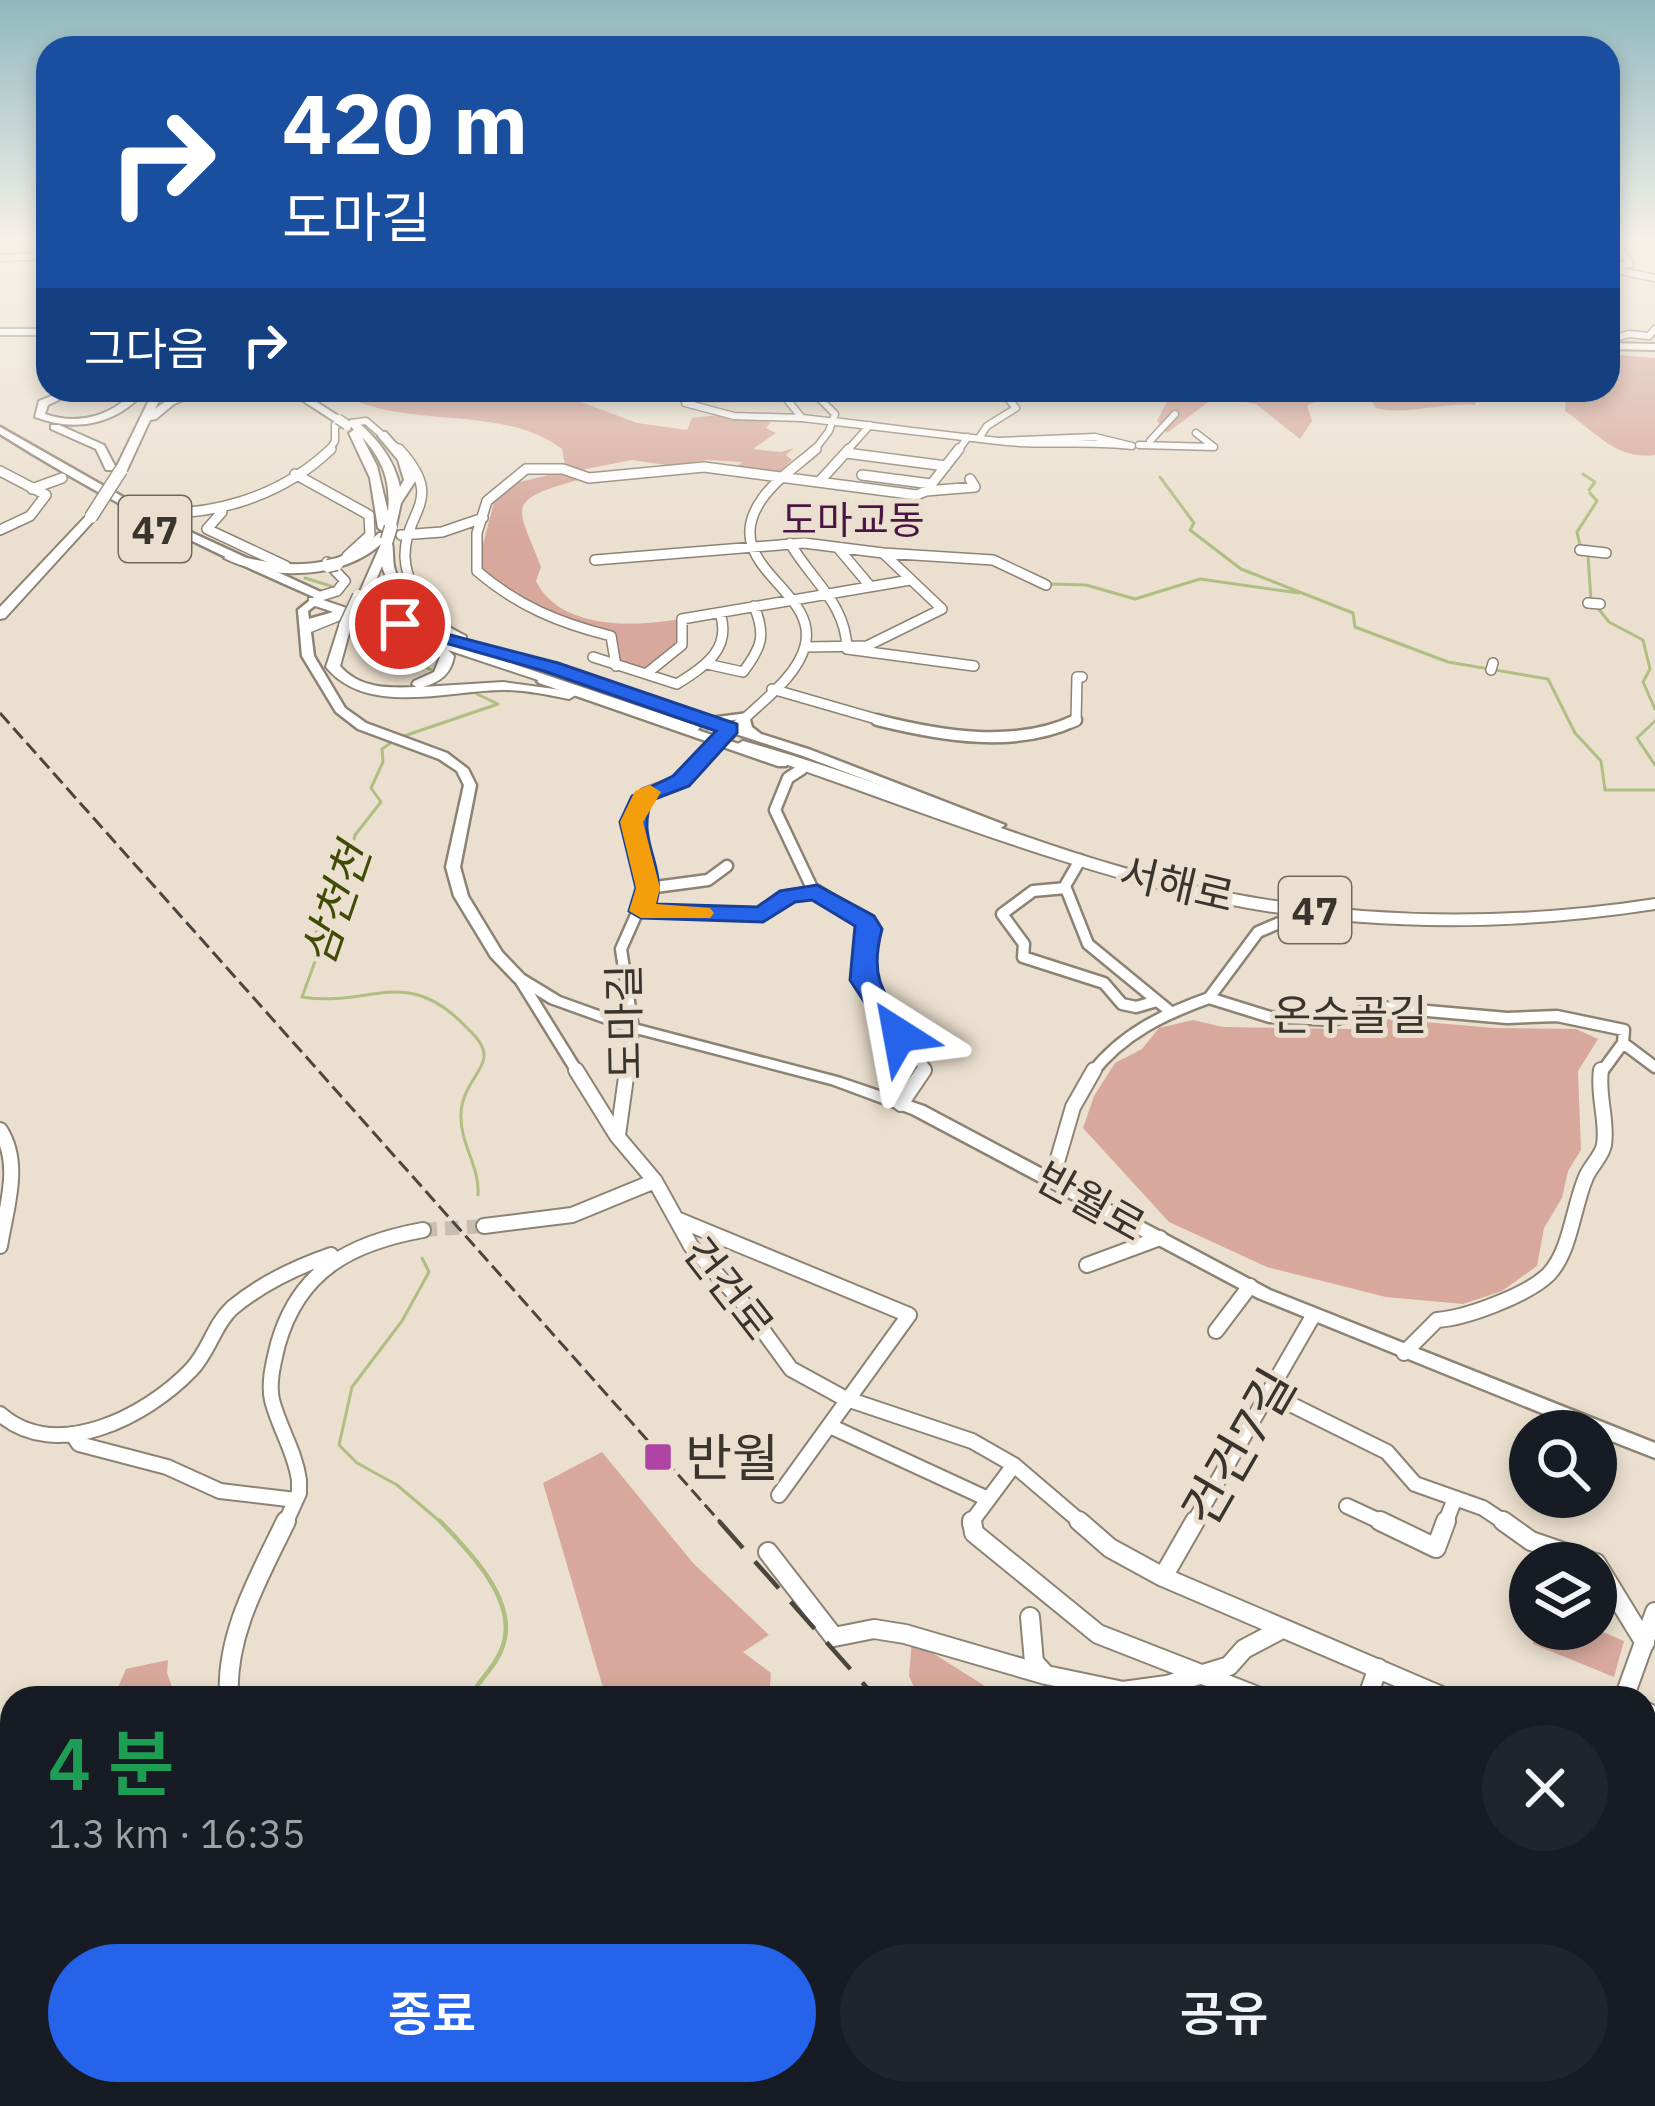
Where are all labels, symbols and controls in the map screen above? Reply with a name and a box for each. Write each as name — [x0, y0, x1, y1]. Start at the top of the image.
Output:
text: 420 m — [282, 68, 528, 177]
icon: right — [84, 84, 240, 240]
text: 도마길 — [282, 182, 431, 252]
icon: right — [232, 312, 298, 378]
text: 그다음 — [84, 319, 208, 377]
district label: 도마교동 — [781, 494, 925, 545]
road number: 47 — [119, 496, 191, 562]
pin — [349, 573, 451, 675]
icon: arrive — [367, 591, 433, 657]
water label: 삼천천 — [287, 831, 384, 972]
street label: 서해로 — [1114, 844, 1240, 924]
road number: 47 — [1279, 877, 1351, 943]
street label: 도마길 — [595, 964, 653, 1080]
position arrow — [836, 972, 962, 1098]
street label: 온수골길 — [1273, 987, 1427, 1042]
street label: 반월로 — [1027, 1149, 1155, 1253]
street label: 건건로 — [672, 1225, 786, 1351]
street label: 건건7길 — [1167, 1356, 1309, 1538]
map controls — [1509, 1410, 1617, 1650]
button: search — [1509, 1410, 1617, 1518]
place label: 반월 — [685, 1424, 779, 1490]
marker: 반월 — [642, 1441, 674, 1473]
button: layers — [1509, 1542, 1617, 1650]
text: 4 분 — [48, 1716, 174, 1810]
button: close — [1482, 1725, 1608, 1851]
text: 1.3 km · 16:35 — [48, 1808, 305, 1859]
button: 종료 — [48, 1944, 816, 2082]
button: 공유 — [840, 1944, 1608, 2082]

